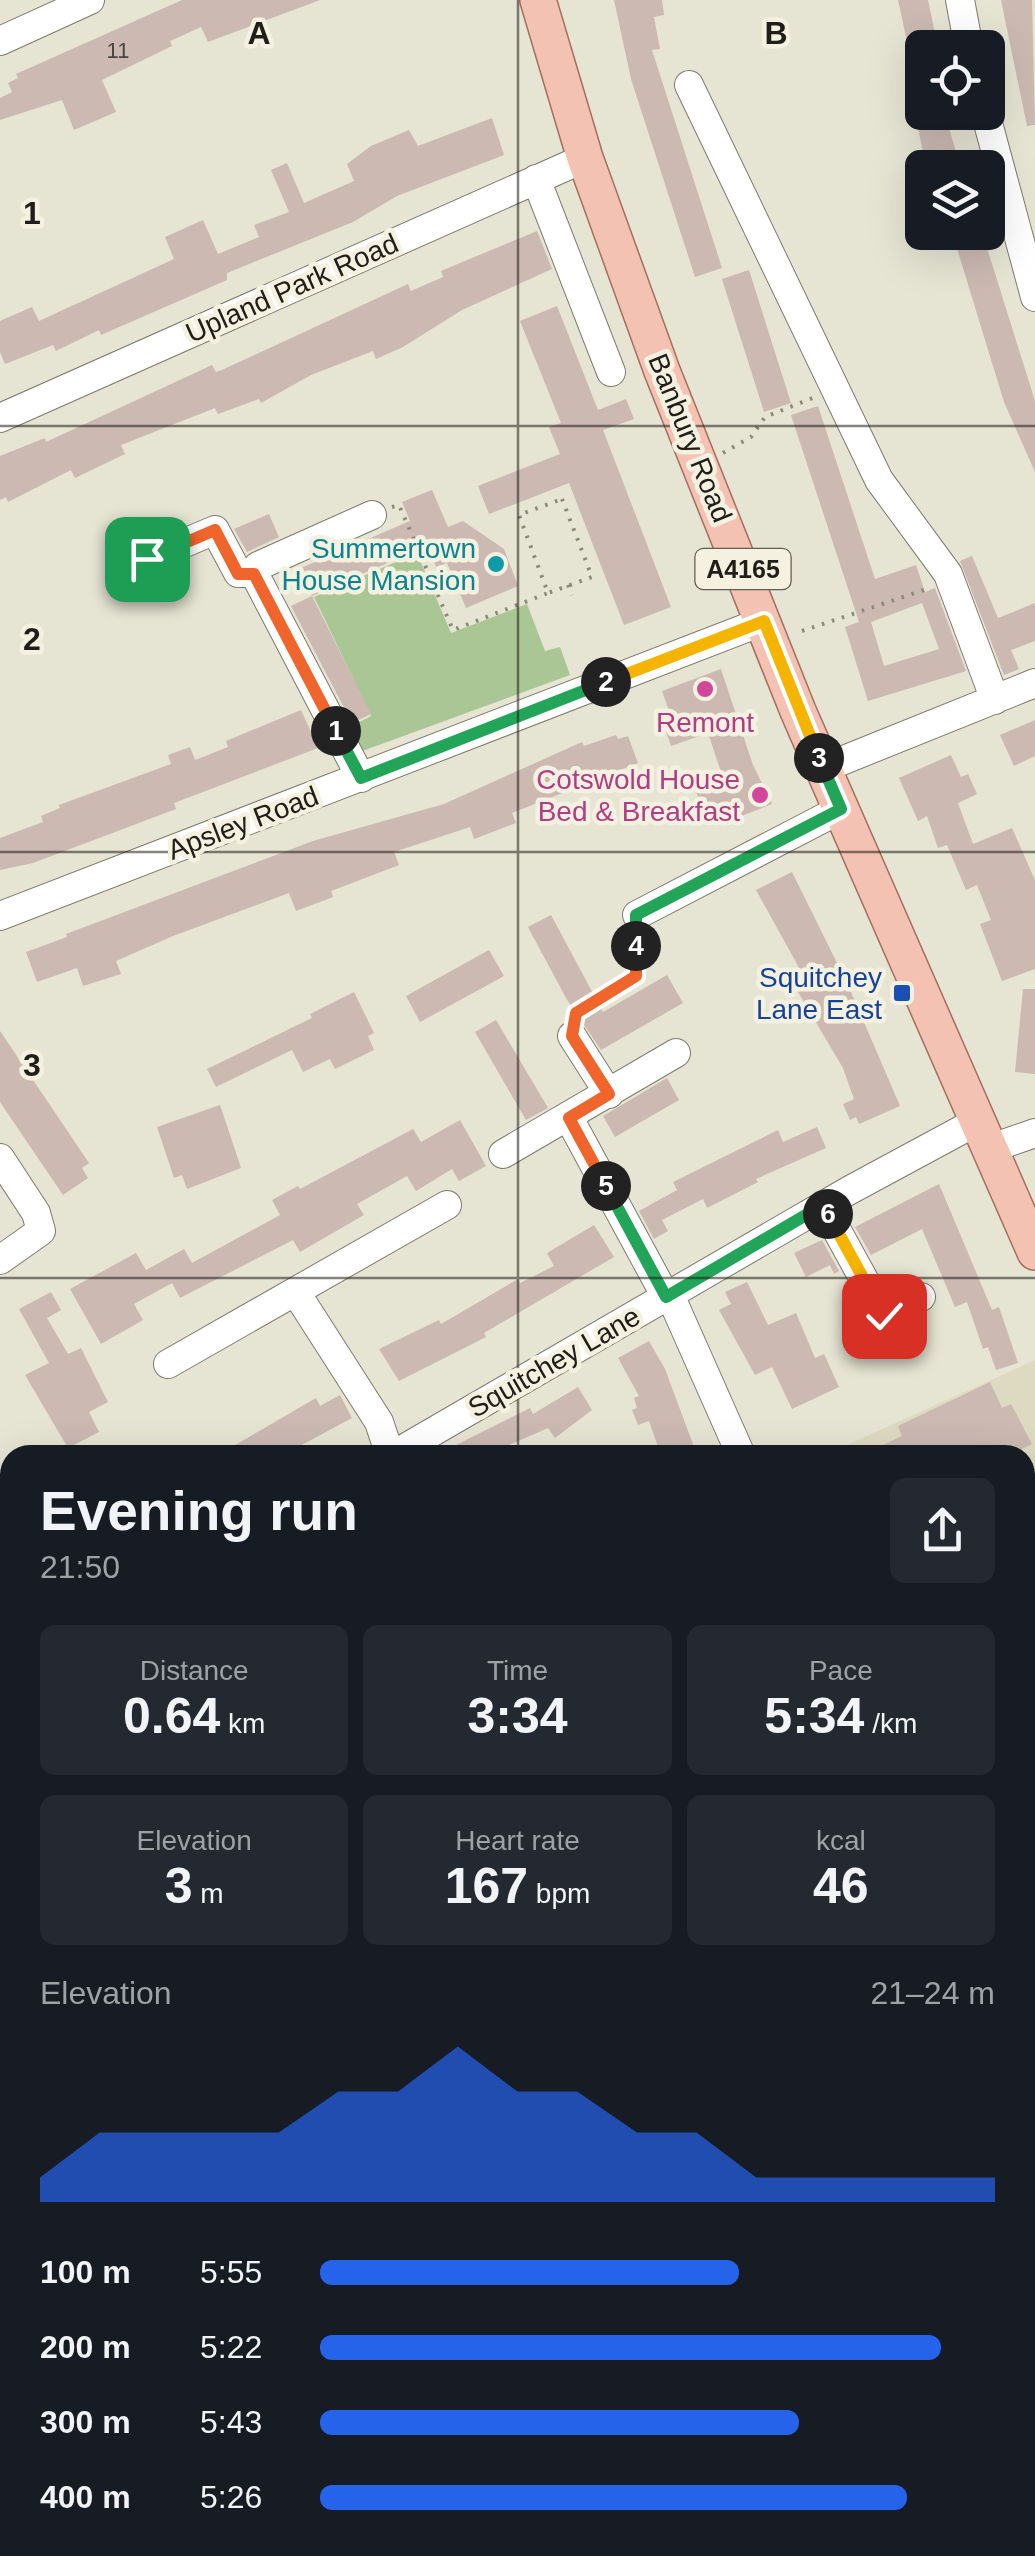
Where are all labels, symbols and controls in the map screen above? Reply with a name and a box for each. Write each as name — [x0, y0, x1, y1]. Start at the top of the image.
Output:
text: A — [247, 15, 271, 51]
text: B — [764, 15, 788, 51]
map controls — [905, 30, 1005, 250]
button: locate — [905, 30, 1005, 130]
house number: 11 — [107, 38, 129, 63]
button: layers — [905, 150, 1005, 250]
text: 1 — [23, 195, 41, 231]
street label: Upland Park Road — [181, 227, 403, 349]
street label: Banbury Road — [642, 349, 738, 527]
pin — [105, 517, 190, 602]
icon: arrive — [120, 532, 175, 587]
place label: Summertown House Mansion — [281, 533, 476, 596]
road number: A4165 — [696, 549, 790, 589]
marker: Summertown House Mansion — [485, 553, 507, 575]
text: 2 — [23, 621, 41, 657]
pin: 2 — [581, 657, 631, 707]
text: 2 — [598, 666, 614, 697]
marker: Remont — [694, 678, 716, 700]
pin: 1 — [311, 706, 361, 756]
place label: Remont — [656, 707, 754, 738]
text: 1 — [328, 715, 344, 746]
pin: 3 — [794, 733, 844, 783]
text: 3 — [811, 742, 827, 773]
place label: Cotswold House Bed & Breakfast — [536, 764, 740, 827]
street label: Apsley Road — [163, 780, 323, 866]
marker: Cotswold House Bed & Breakfast — [749, 784, 771, 806]
pin: 4 — [611, 921, 661, 971]
text: 4 — [628, 930, 644, 961]
place label: Squitchey Lane East — [756, 962, 882, 1025]
marker: Squitchey Lane East — [891, 982, 913, 1004]
text: 3 — [23, 1047, 41, 1083]
pin: 5 — [581, 1161, 631, 1211]
text: 5 — [598, 1170, 614, 1201]
pin: 6 — [803, 1189, 853, 1239]
text: 6 — [820, 1198, 836, 1229]
pin — [842, 1274, 927, 1359]
icon: check — [857, 1289, 912, 1344]
street label: Squitchey Lane — [463, 1300, 645, 1424]
button: share — [890, 1478, 995, 1583]
text: Evening run — [40, 1480, 358, 1542]
text: 21:50 — [40, 1549, 120, 1585]
text: Distance — [140, 1655, 249, 1686]
text: Time — [487, 1655, 548, 1686]
text: Pace — [809, 1655, 873, 1686]
text: 0.64 — [123, 1688, 220, 1744]
text: 3:34 — [467, 1688, 568, 1744]
text: 5:34 — [764, 1688, 864, 1744]
text: km — [220, 1708, 265, 1739]
text: /km — [864, 1708, 917, 1739]
text: Elevation — [137, 1825, 252, 1856]
text: Heart rate — [455, 1825, 580, 1856]
text: kcal — [816, 1825, 866, 1856]
text: 3 — [165, 1858, 193, 1914]
text: 167 — [445, 1858, 528, 1914]
text: 46 — [813, 1858, 869, 1914]
text: m — [193, 1878, 224, 1909]
text: bpm — [528, 1878, 590, 1909]
text: Elevation — [40, 1975, 172, 2011]
text: 21–24 m — [870, 1975, 995, 2011]
text: 100 m — [40, 2254, 131, 2290]
text: 5:55 — [200, 2254, 262, 2290]
text: 200 m — [40, 2329, 131, 2365]
text: 5:22 — [200, 2329, 262, 2365]
text: 300 m — [40, 2404, 131, 2440]
text: 5:43 — [200, 2404, 262, 2440]
text: 400 m — [40, 2479, 131, 2515]
text: 5:26 — [200, 2479, 262, 2515]

